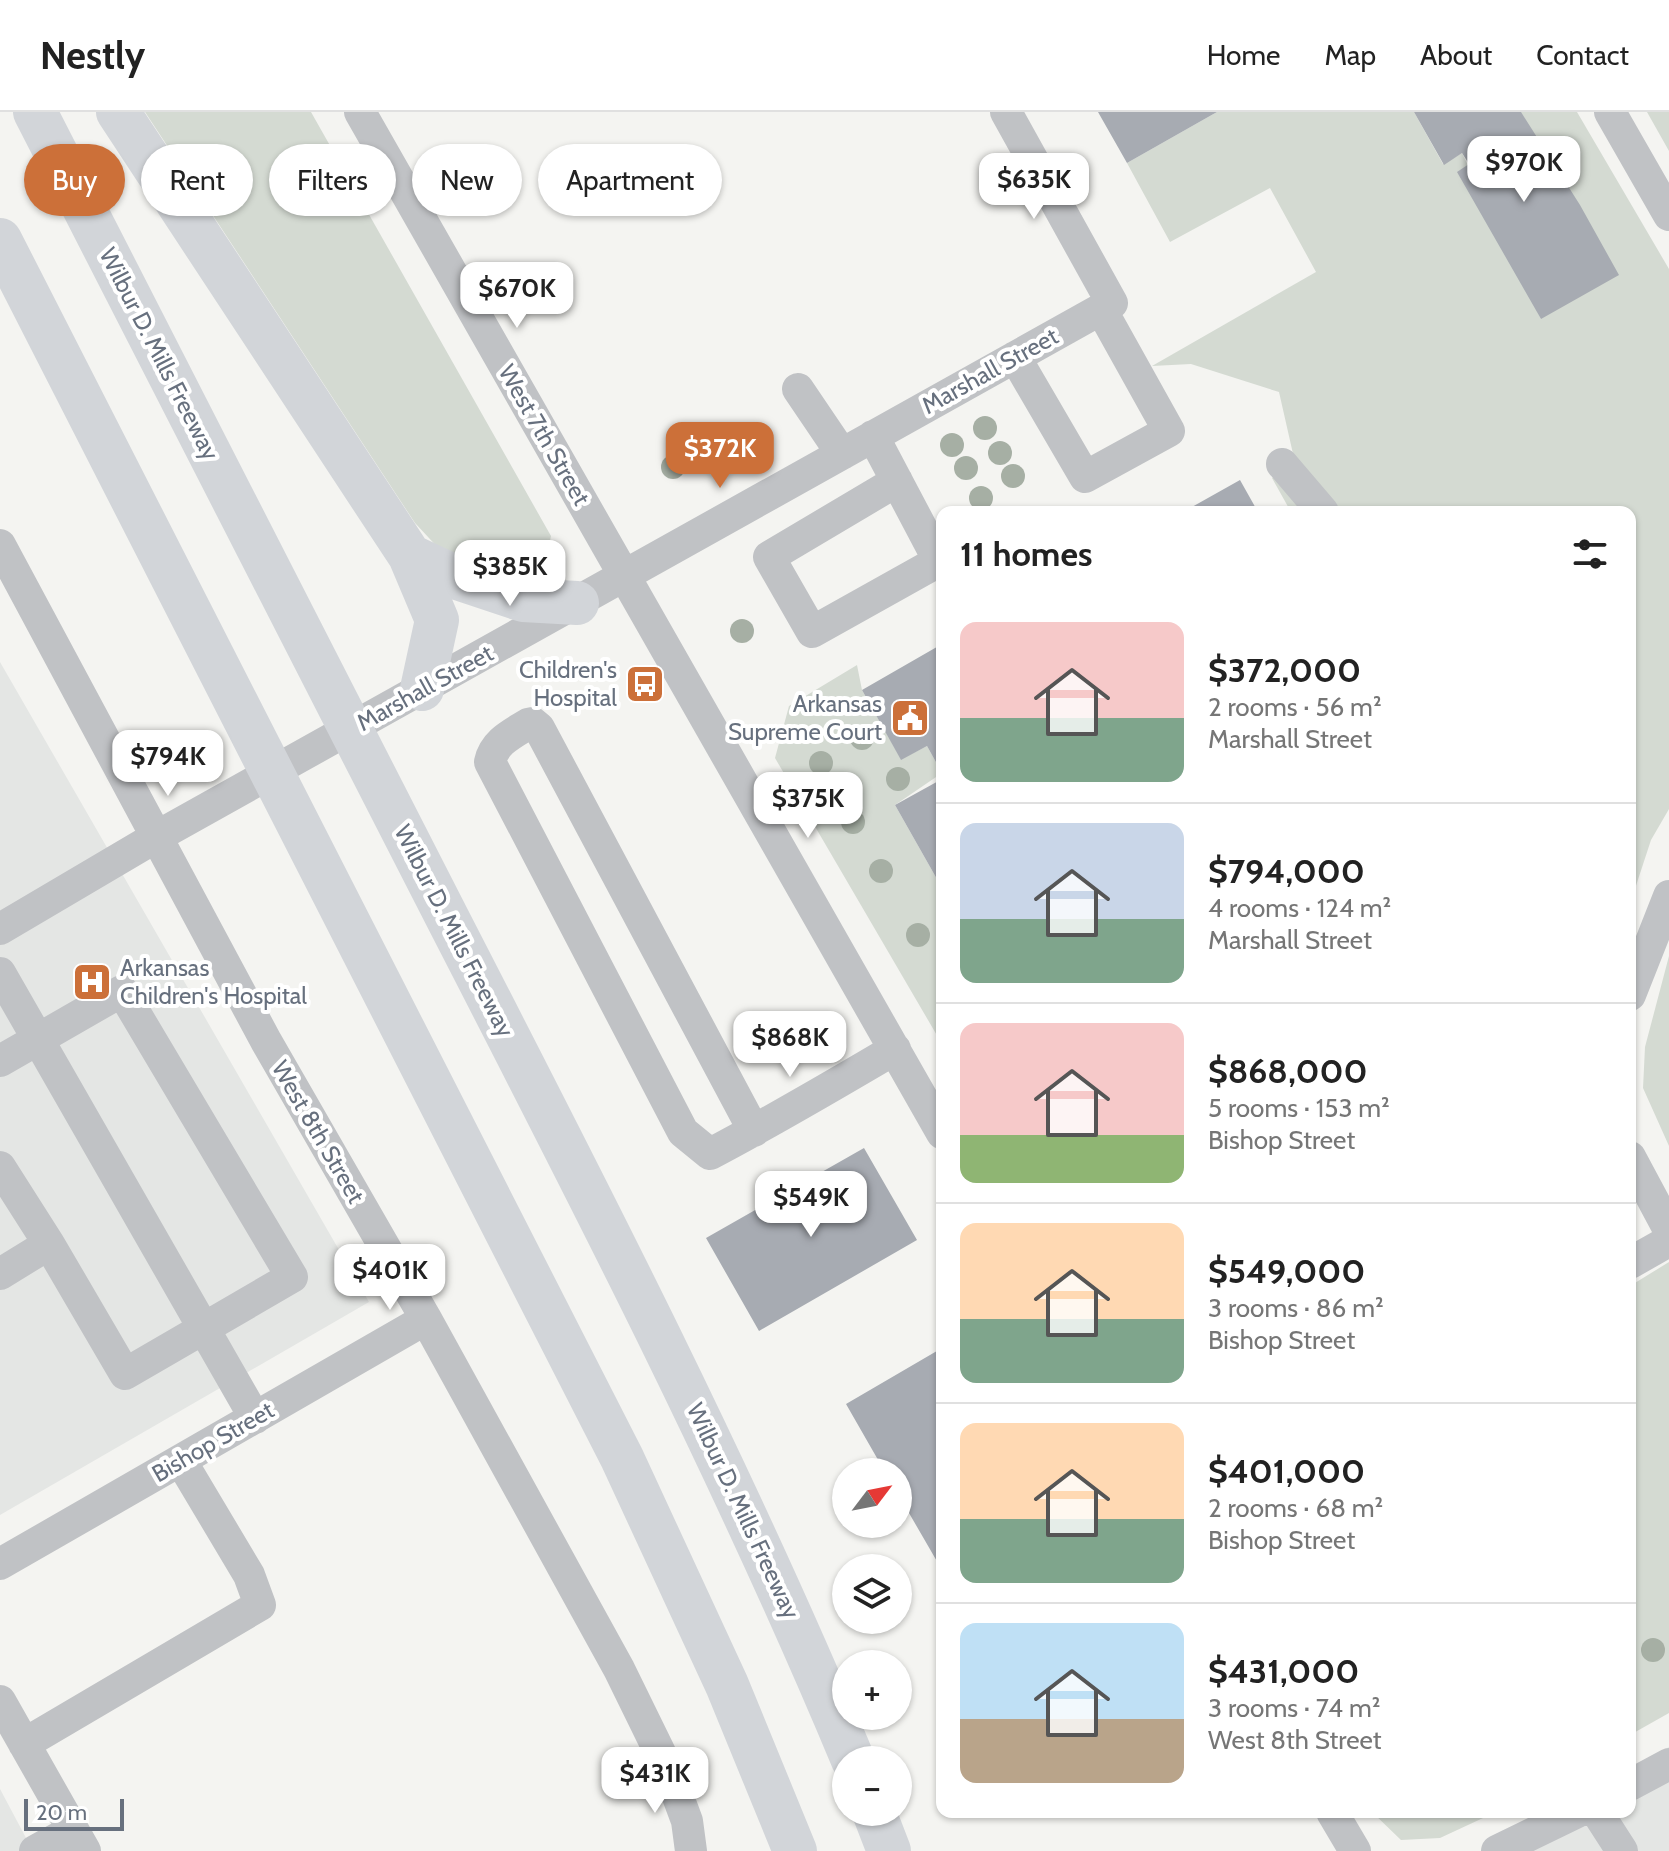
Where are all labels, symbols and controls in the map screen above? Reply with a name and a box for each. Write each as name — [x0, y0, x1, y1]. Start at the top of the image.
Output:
text: Nestly — [40, 32, 145, 79]
text: Home — [1207, 38, 1280, 72]
text: Map — [1324, 38, 1376, 72]
text: About — [1420, 38, 1492, 72]
text: Contact — [1536, 38, 1629, 72]
pin: $970K — [1468, 136, 1580, 204]
chip: Buy — [24, 144, 125, 216]
chip: Rent — [141, 144, 253, 216]
chip: Filters — [269, 144, 396, 216]
chip: New — [412, 144, 522, 216]
chip: Apartment — [538, 144, 722, 216]
text: $970K — [1485, 146, 1563, 178]
pin: $635K — [978, 153, 1090, 221]
text: $635K — [997, 163, 1071, 195]
street label: Wilbur D. Mills Freeway — [93, 243, 226, 465]
pin: $670K — [461, 262, 573, 330]
text: $670K — [478, 272, 556, 304]
street label: Marshall Street — [917, 321, 1063, 420]
street label: West 7th Street — [492, 359, 596, 510]
pin: $372K — [664, 422, 776, 490]
text: $372K — [684, 432, 756, 464]
icon: filters — [1568, 532, 1612, 576]
text: 11 homes — [960, 533, 1092, 575]
pin: $385K — [454, 540, 566, 608]
text: $385K — [472, 550, 548, 582]
street label: Marshall Street — [352, 638, 498, 737]
text: $372,000 — [1208, 649, 1361, 691]
icon: home — [1024, 654, 1120, 750]
place label: Children's Hospital — [519, 655, 617, 712]
bus stop icon: Children's Hospital — [624, 663, 666, 705]
place label: Arkansas Supreme Court — [728, 689, 882, 746]
text: 2 rooms · 56 m² — [1208, 691, 1382, 723]
public building icon: Arkansas Supreme Court — [889, 697, 931, 739]
text: Marshall Street — [1208, 723, 1372, 755]
pin: $794K — [112, 730, 224, 798]
text: $794K — [130, 740, 206, 772]
pin: $375K — [752, 772, 864, 840]
text: $375K — [772, 782, 844, 814]
street label: Wilbur D. Mills Freeway — [388, 820, 521, 1042]
text: $794,000 — [1208, 850, 1365, 892]
icon: home — [1024, 855, 1120, 951]
text: 4 rooms · 124 m² — [1208, 892, 1391, 924]
text: Marshall Street — [1208, 924, 1372, 956]
place label: Arkansas Children's Hospital — [120, 953, 307, 1010]
hospital icon: Arkansas Children's Hospital — [71, 961, 113, 1003]
pin: $868K — [734, 1011, 846, 1079]
text: $868K — [751, 1021, 829, 1053]
text: $868,000 — [1208, 1050, 1368, 1092]
street label: West 8th Street — [266, 1055, 371, 1208]
icon: home — [1024, 1055, 1120, 1151]
text: 5 rooms · 153 m² — [1208, 1092, 1390, 1124]
text: Bishop Street — [1208, 1124, 1355, 1156]
pin: $549K — [755, 1171, 867, 1239]
text: $549K — [773, 1181, 849, 1213]
pin: $401K — [334, 1244, 446, 1312]
text: $549,000 — [1208, 1250, 1365, 1292]
text: $401K — [352, 1254, 428, 1286]
icon: home — [1024, 1255, 1120, 1351]
text: 3 rooms · 86 m² — [1208, 1292, 1384, 1324]
text: Bishop Street — [1208, 1324, 1355, 1356]
street label: Bishop Street — [147, 1395, 279, 1488]
street label: Wilbur D. Mills Freeway — [681, 1398, 806, 1623]
text: $401,000 — [1208, 1450, 1365, 1492]
icon: home — [1024, 1455, 1120, 1551]
north arrow — [832, 1458, 912, 1538]
map controls — [832, 1458, 912, 1826]
text: 2 rooms · 68 m² — [1208, 1492, 1383, 1524]
text: Bishop Street — [1208, 1524, 1355, 1556]
button: layers — [832, 1554, 912, 1634]
button: + — [832, 1650, 912, 1730]
text: $431,000 — [1208, 1650, 1359, 1692]
icon: home — [1024, 1655, 1120, 1751]
text: 3 rooms · 74 m² — [1208, 1692, 1380, 1724]
text: West 8th Street — [1208, 1724, 1382, 1756]
button: − — [832, 1746, 912, 1826]
pin: $431K — [599, 1747, 711, 1815]
text: $431K — [619, 1757, 691, 1789]
scale bar — [24, 1795, 124, 1831]
text: 20 m — [36, 1799, 87, 1826]

